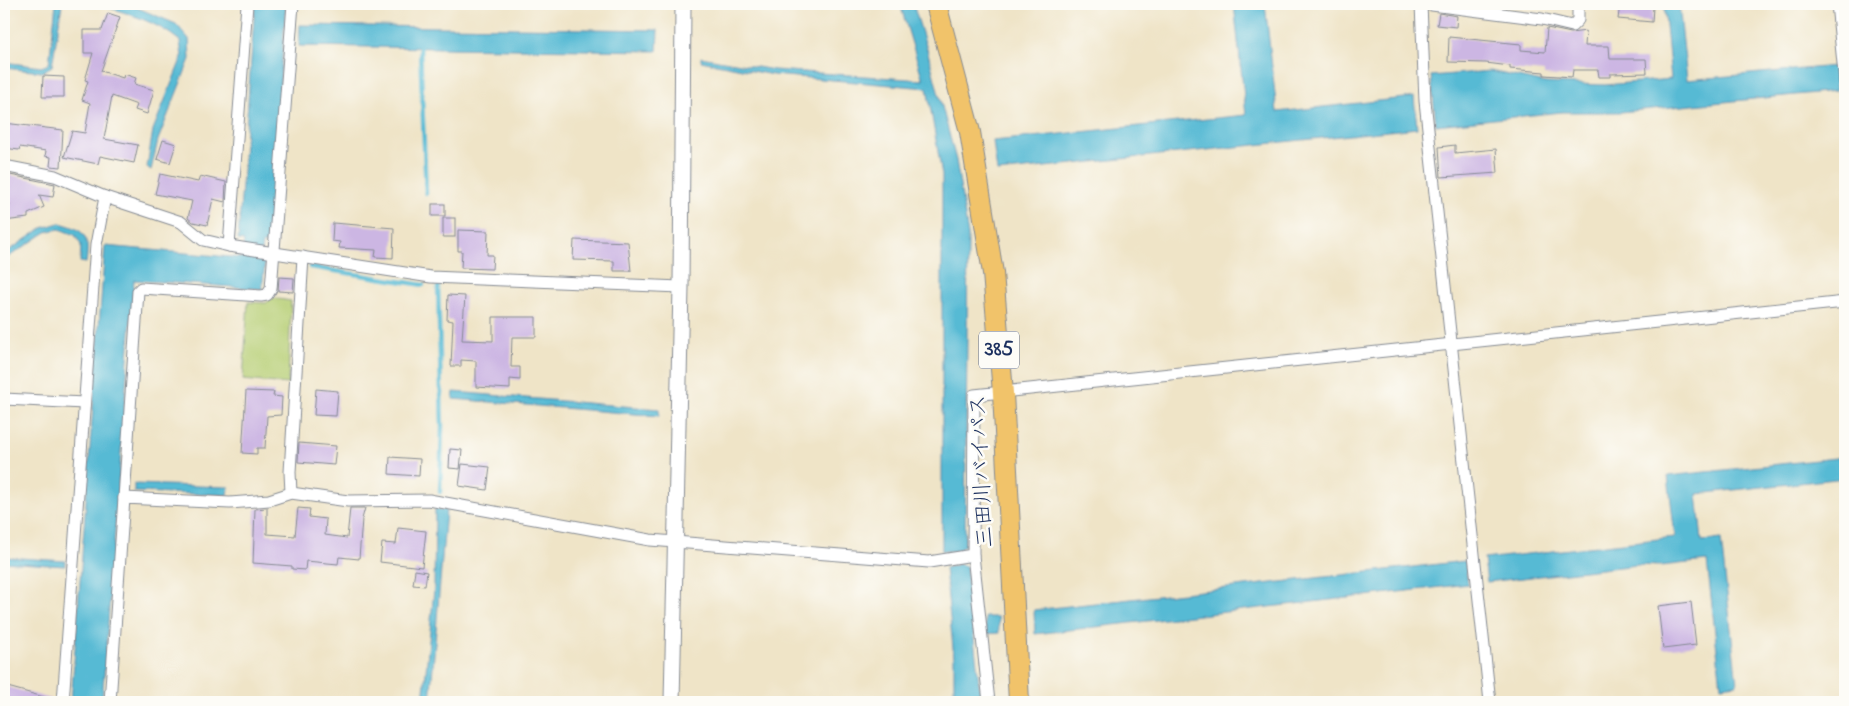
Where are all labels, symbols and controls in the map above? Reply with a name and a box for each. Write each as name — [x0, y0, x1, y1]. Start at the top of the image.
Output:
road number: 385 — [979, 332, 1019, 368]
street label: 三田川バイパス — [963, 393, 1003, 549]

